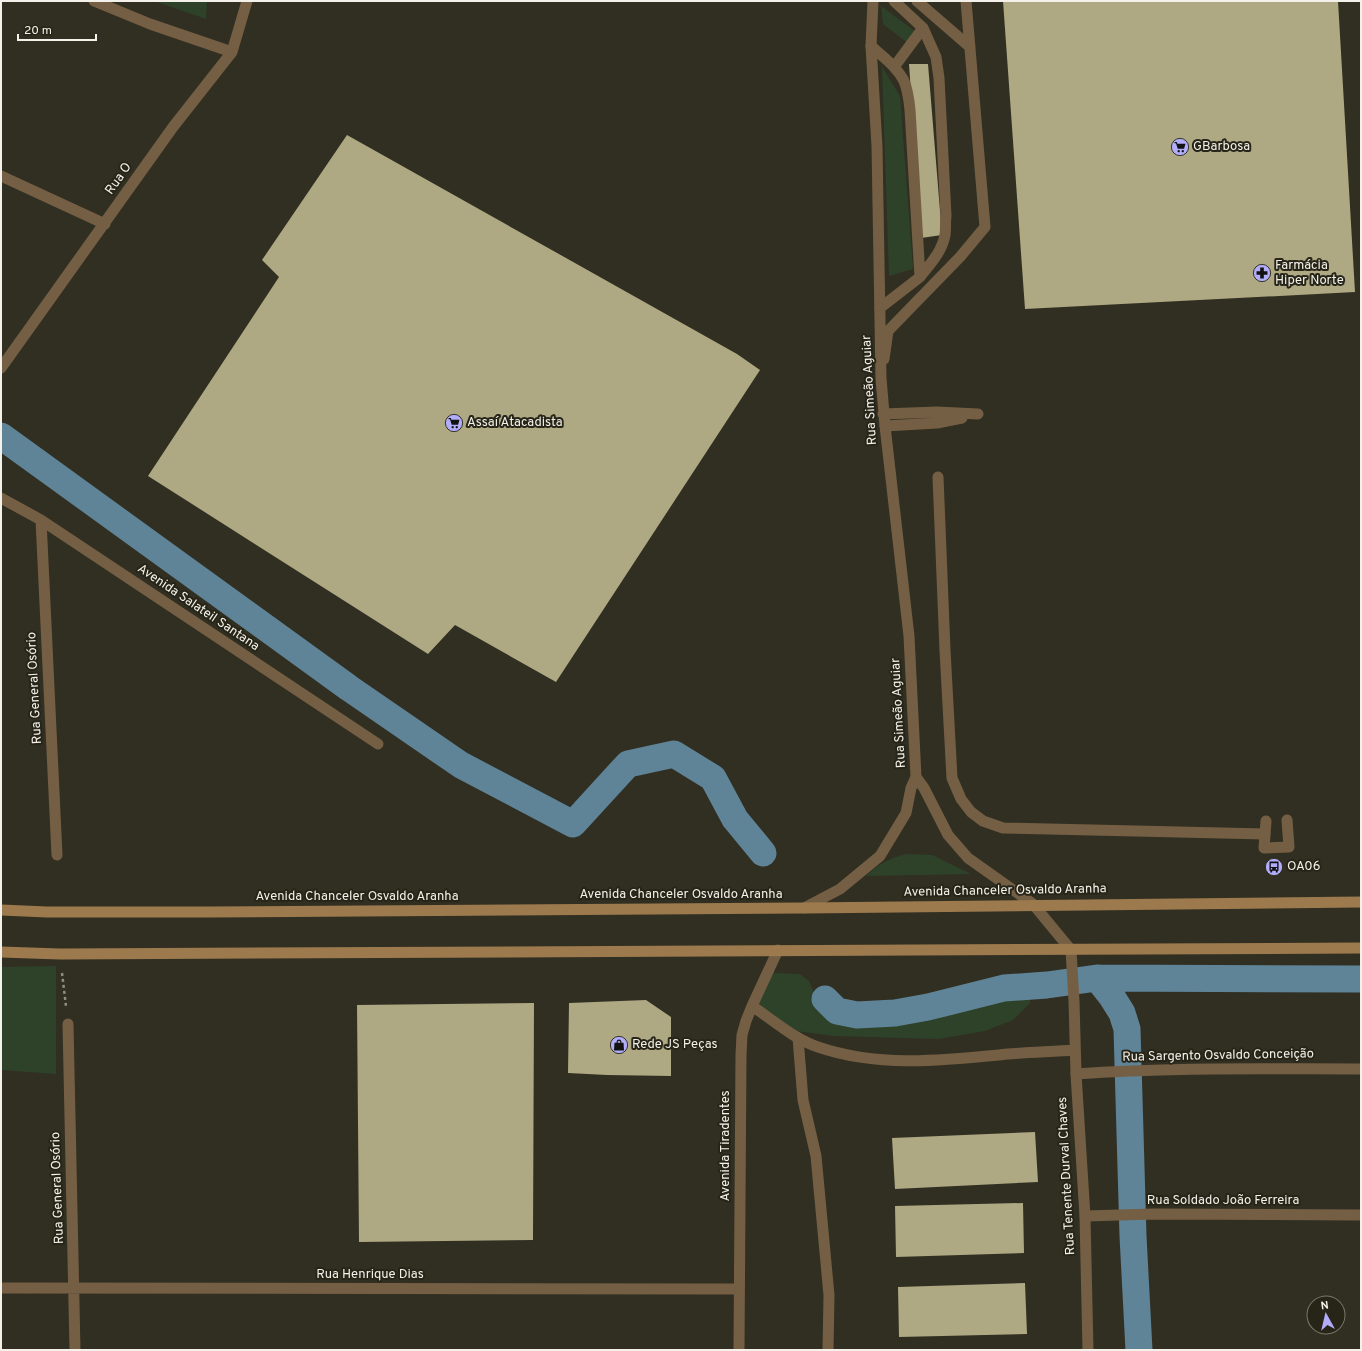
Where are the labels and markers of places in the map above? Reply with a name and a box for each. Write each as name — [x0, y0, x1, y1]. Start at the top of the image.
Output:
supermarket icon: GBarbosa — [1170, 137, 1190, 157]
place label: GBarbosa — [1193, 139, 1250, 155]
place label: Farmácia Hiper Norte — [1275, 258, 1344, 289]
pharmacy icon: Farmácia Hiper Norte — [1252, 263, 1272, 283]
supermarket icon: Assaí Atacadista — [444, 413, 464, 433]
place label: Assaí Atacadista — [467, 415, 563, 431]
bus stop icon: OA06 — [1264, 857, 1284, 877]
place label: OA06 — [1287, 859, 1320, 875]
shop icon: Rede JS Peças — [609, 1035, 629, 1055]
place label: Rede JS Peças — [632, 1037, 718, 1053]

